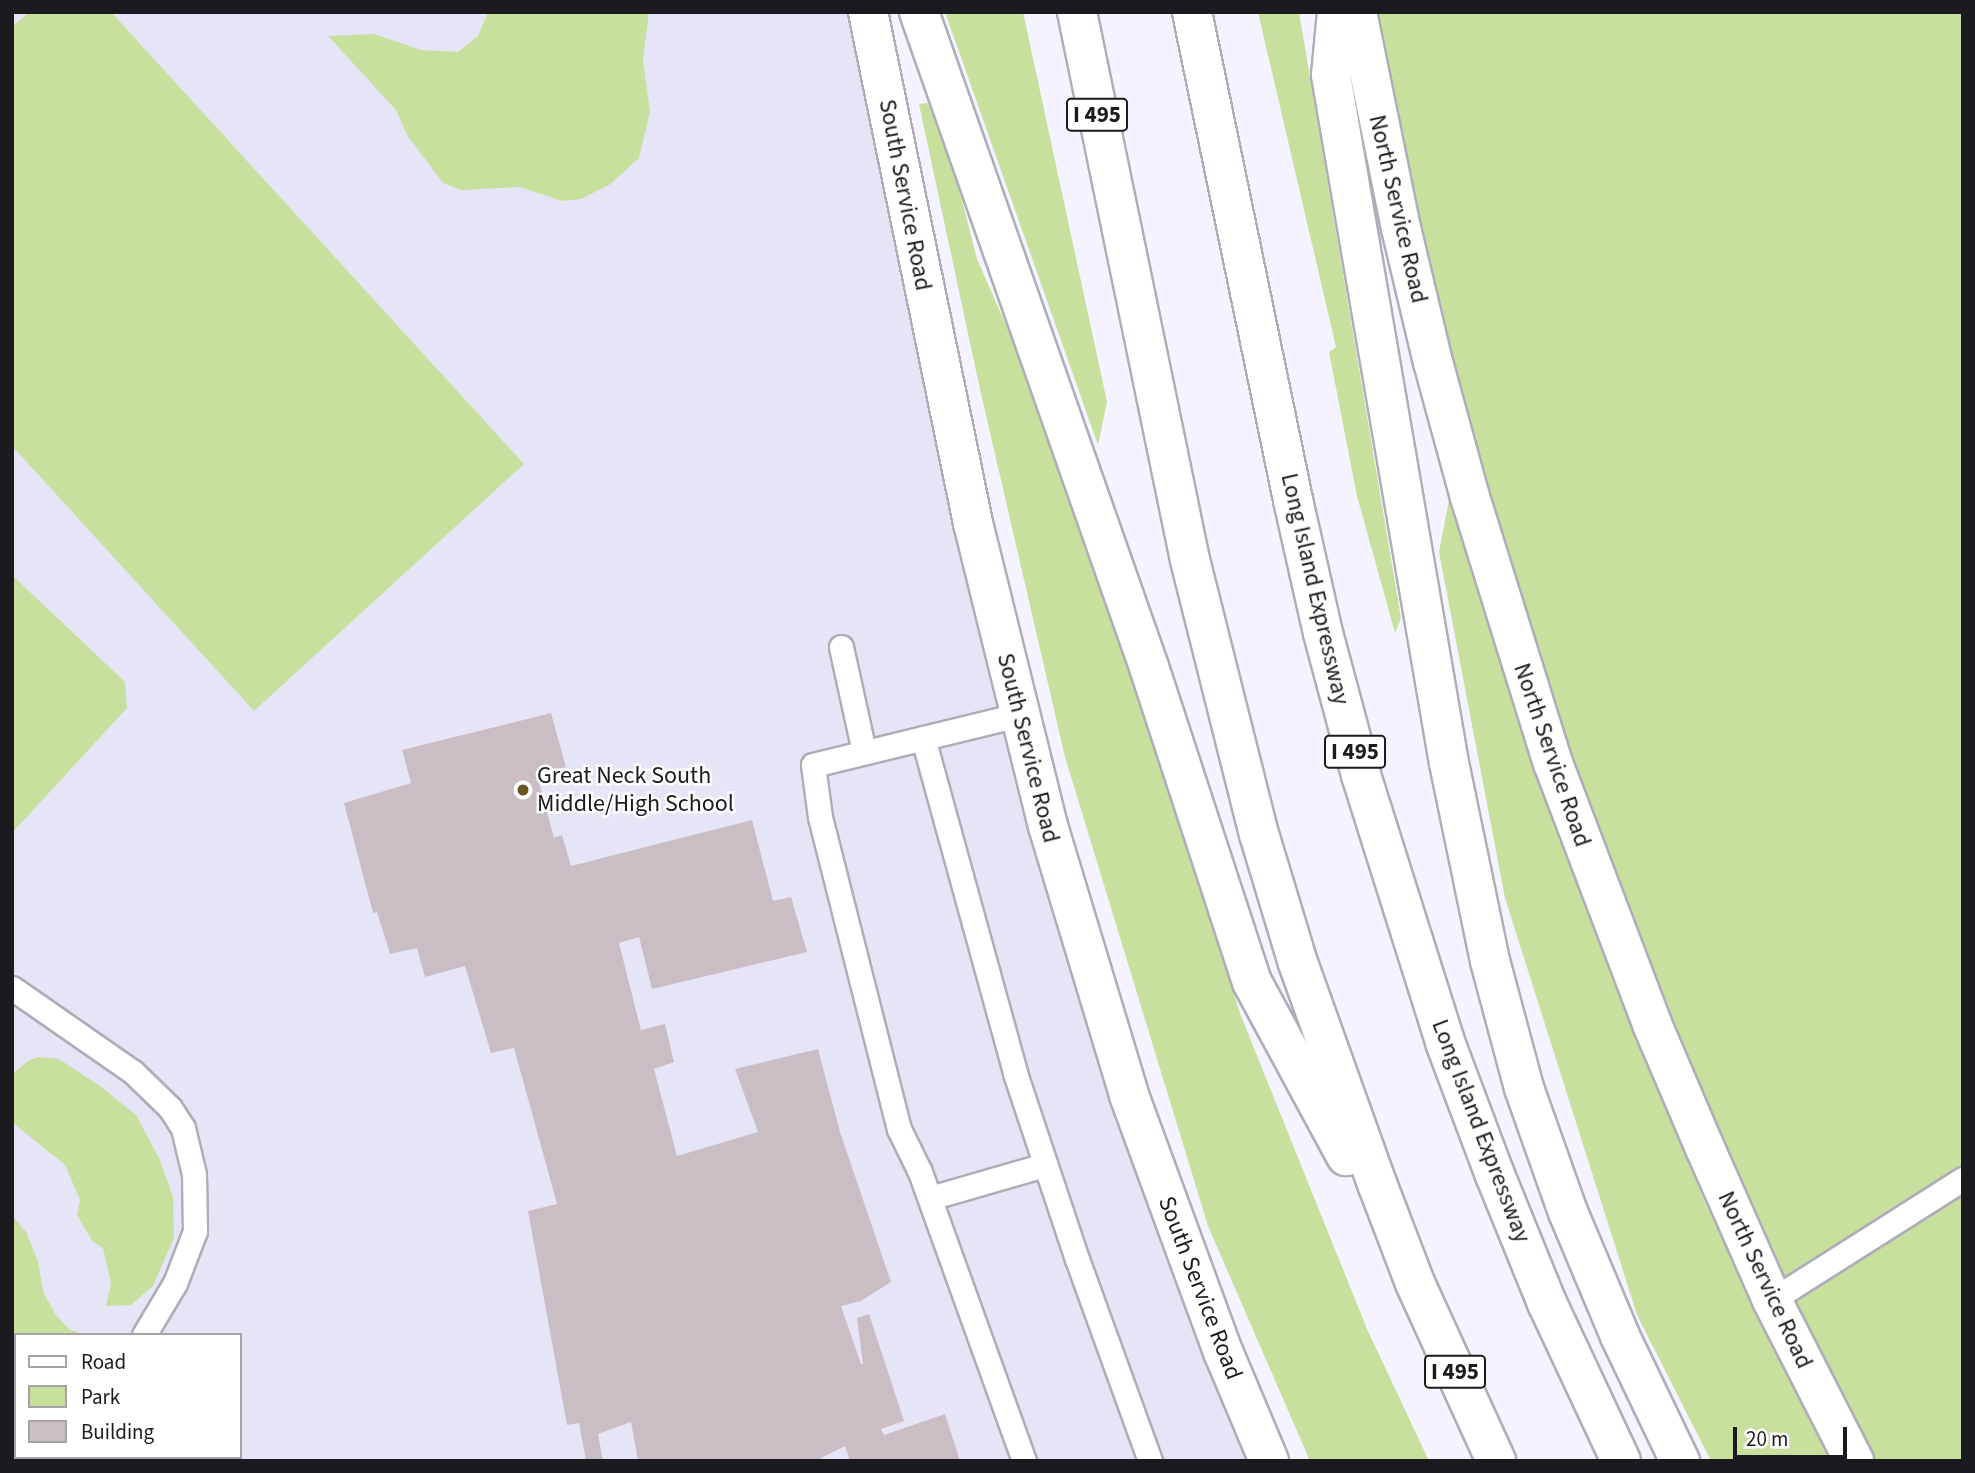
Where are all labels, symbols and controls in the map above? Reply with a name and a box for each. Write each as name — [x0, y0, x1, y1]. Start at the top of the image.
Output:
road number: I 495 — [1066, 96, 1128, 134]
street label: South Service Road — [872, 97, 938, 293]
street label: North Service Road — [1362, 112, 1434, 306]
street label: Long Island Expressway — [1274, 470, 1356, 708]
street label: South Service Road — [991, 650, 1065, 846]
street label: North Service Road — [1507, 659, 1597, 851]
road number: I 495 — [1324, 732, 1386, 772]
place label: Great Neck South Middle/High School — [537, 762, 734, 818]
marker: Great Neck South Middle/High School — [515, 782, 531, 798]
street label: Long Island Expressway — [1425, 1015, 1537, 1247]
street label: North Service Road — [1711, 1187, 1819, 1373]
street label: South Service Road — [1152, 1192, 1248, 1384]
legend — [14, 1333, 242, 1459]
text: Road — [81, 1347, 126, 1377]
road number: I 495 — [1424, 1352, 1486, 1392]
text: Park — [81, 1382, 120, 1412]
scale bar — [1737, 1414, 1851, 1458]
text: Building — [81, 1417, 154, 1447]
text: 20 m — [1746, 1424, 1788, 1454]

